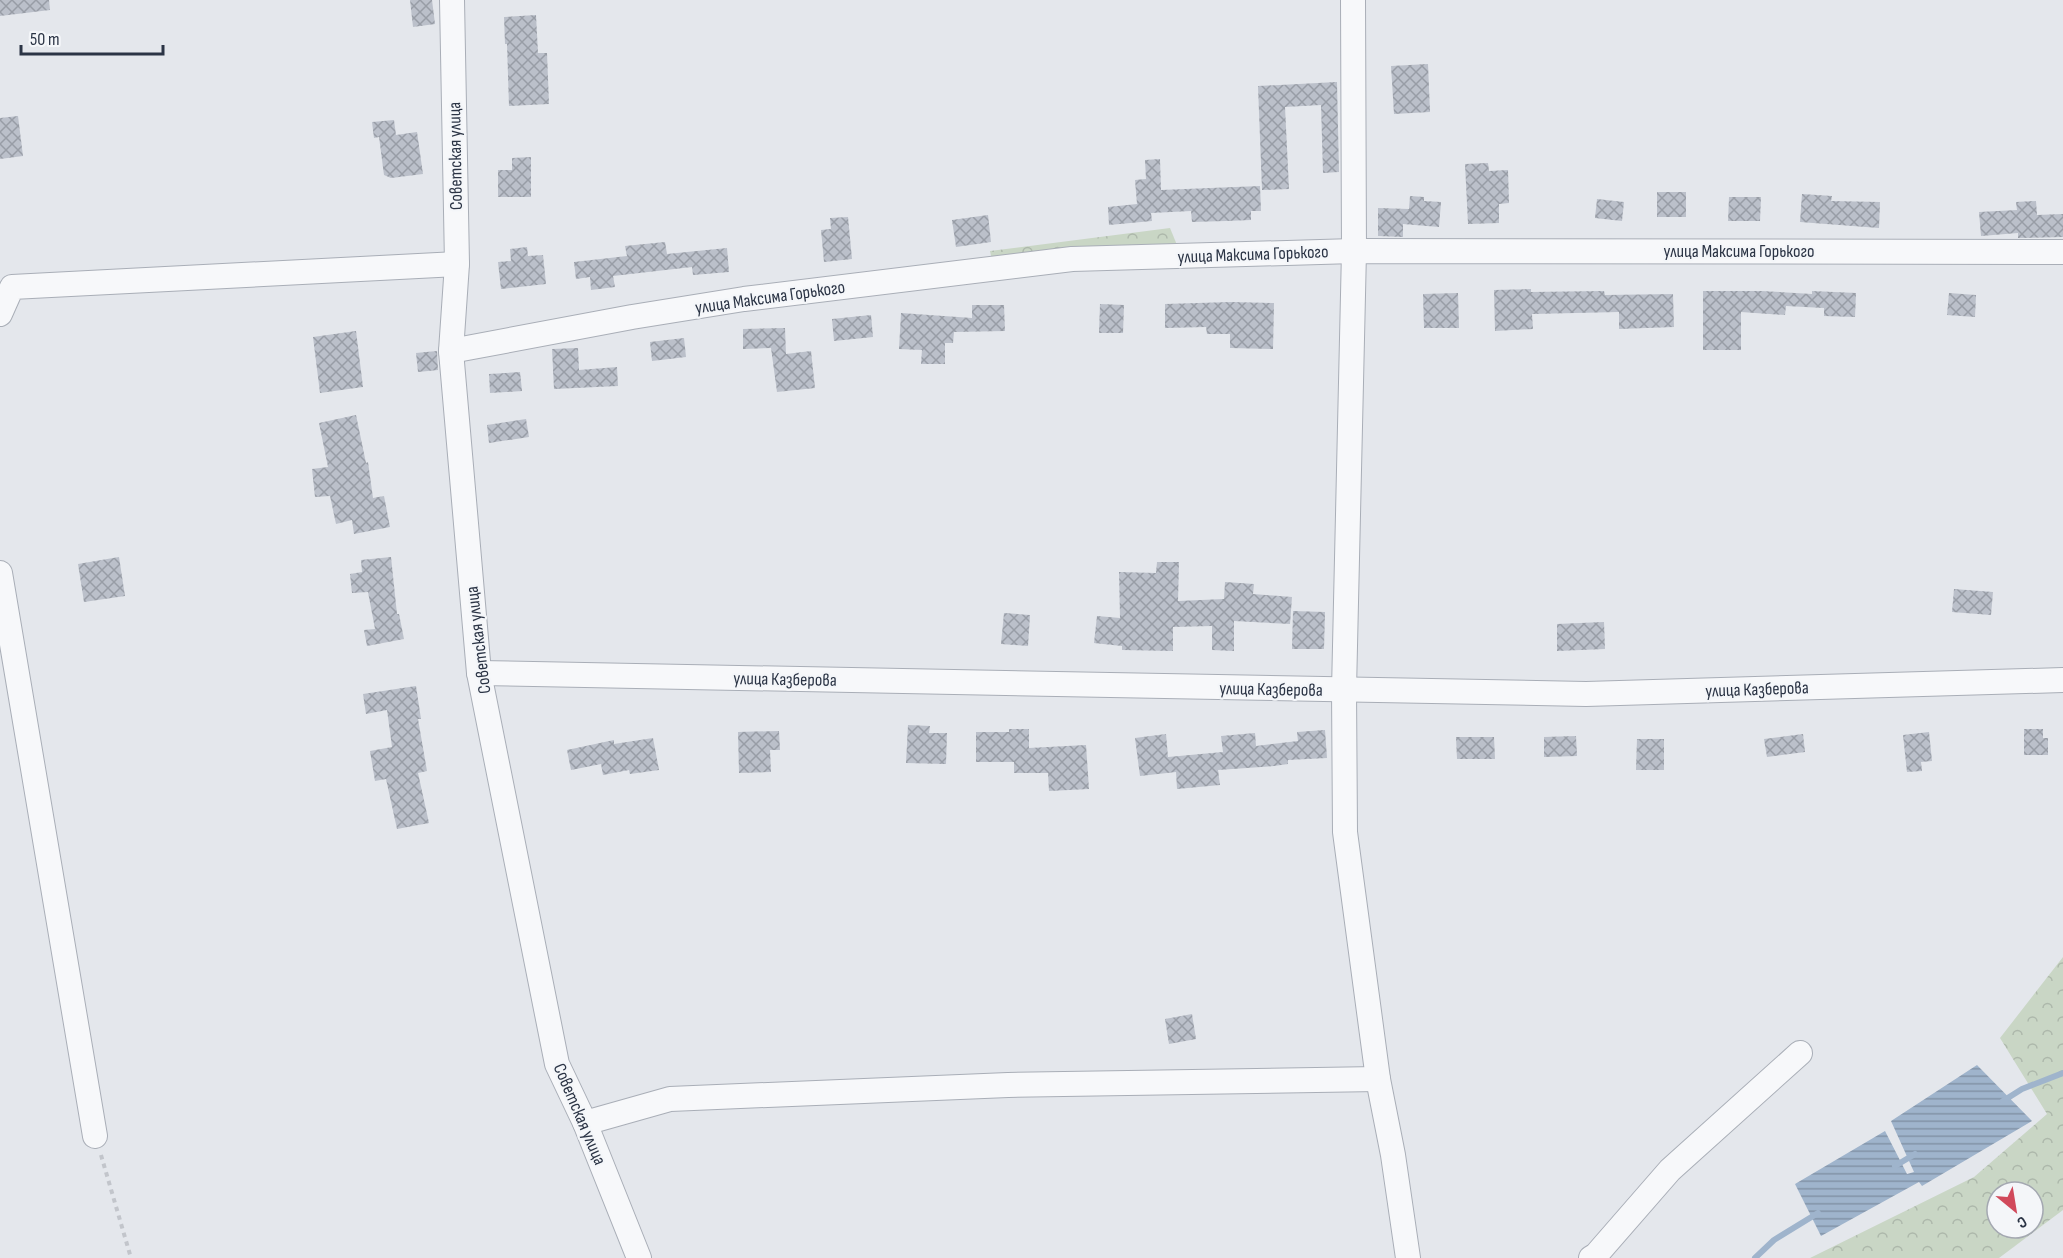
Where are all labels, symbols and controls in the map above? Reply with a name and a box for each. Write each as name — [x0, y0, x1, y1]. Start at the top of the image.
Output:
scale bar — [21, 18, 164, 56]
text: 50 m — [30, 29, 60, 50]
street label: Советская улица — [444, 102, 467, 210]
street label: улица Максима Горького — [1177, 241, 1329, 268]
street label: улица Максима Горького — [1663, 241, 1815, 262]
street label: улица Максима Горького — [694, 277, 846, 318]
street label: Советская улица — [461, 585, 496, 695]
street label: улица Казберова — [733, 668, 837, 691]
street label: улица Казберова — [1705, 677, 1809, 702]
street label: улица Казберова — [1219, 678, 1323, 701]
street label: Советская улица — [549, 1060, 610, 1168]
north arrow — [1985, 1180, 2045, 1240]
text: С — [2013, 1211, 2030, 1232]

